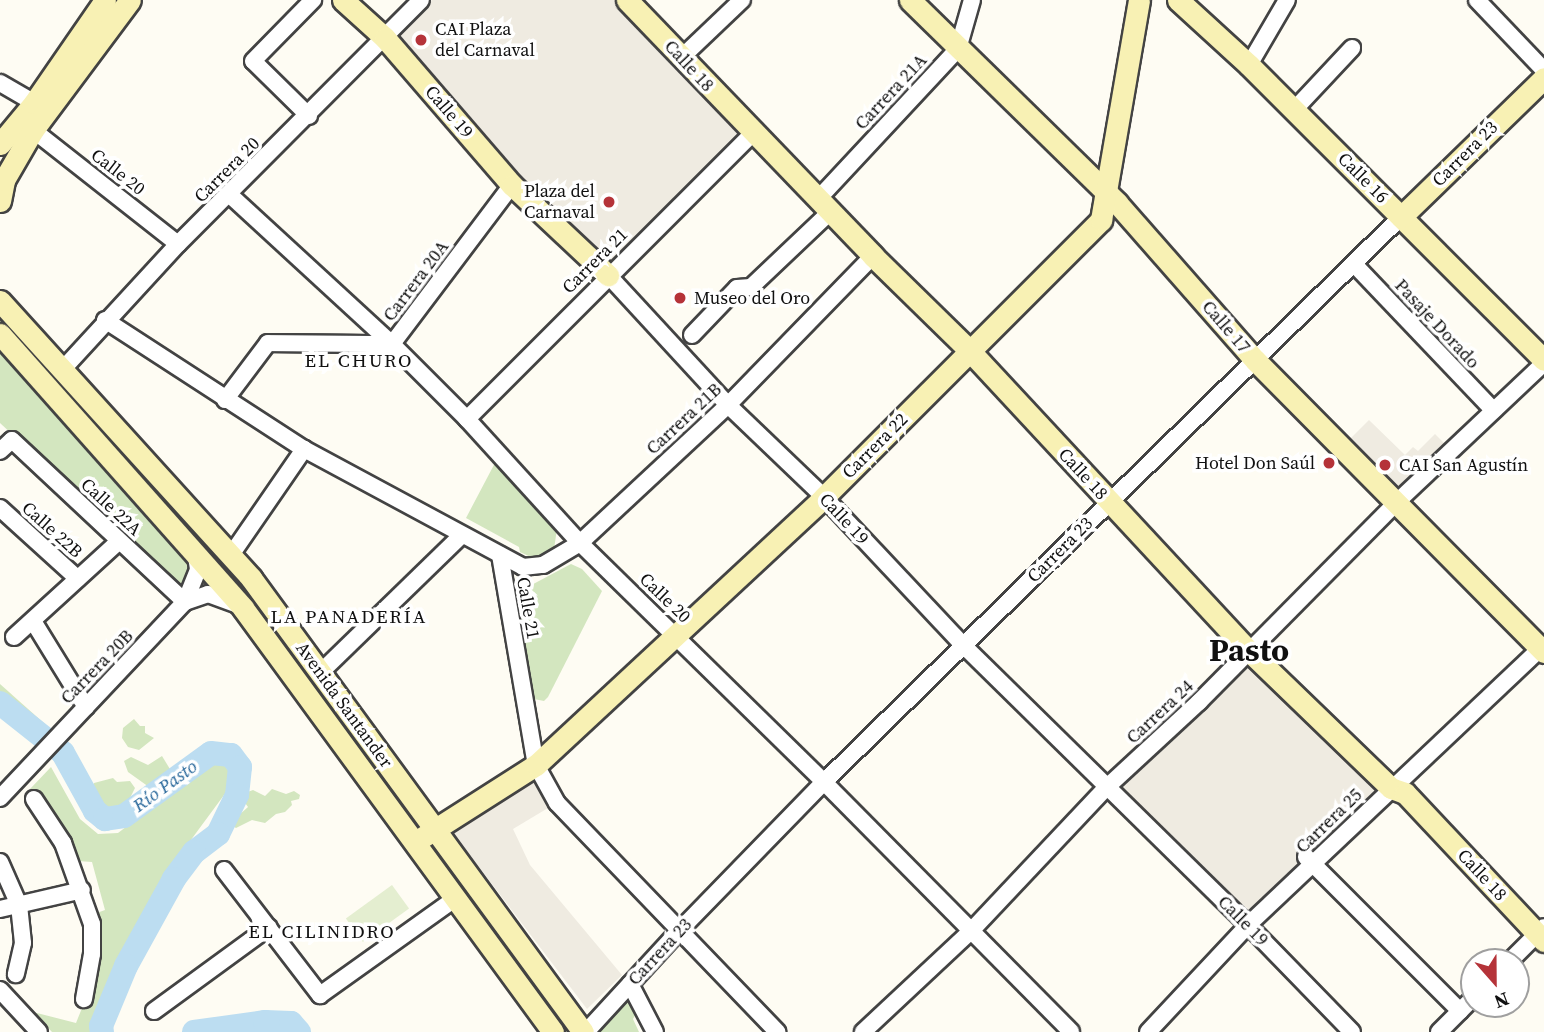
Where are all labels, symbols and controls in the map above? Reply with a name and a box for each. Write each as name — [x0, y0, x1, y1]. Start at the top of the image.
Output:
place label: CAI Plaza del Carnaval — [435, 19, 535, 61]
marker: CAI Plaza del Carnaval — [413, 32, 429, 48]
street label: Calle 18 — [660, 36, 718, 96]
street label: Carrera 21A — [851, 50, 931, 134]
street label: Calle 19 — [420, 81, 478, 143]
street label: Carrera 23 — [1428, 117, 1502, 191]
street label: Carrera 20 — [190, 133, 264, 207]
street label: Calle 20 — [87, 144, 149, 200]
street label: Calle 16 — [1333, 148, 1393, 208]
place label: Plaza del Carnaval — [524, 181, 595, 224]
marker: Plaza del Carnaval — [601, 194, 617, 210]
street label: Carrera 21 — [558, 224, 632, 298]
street label: Carrera 20A — [379, 236, 453, 326]
street label: Pasaje Dorado — [1390, 275, 1484, 373]
place label: Museo del Oro — [694, 287, 810, 309]
marker: Museo del Oro — [672, 290, 688, 306]
street label: Calle 17 — [1197, 296, 1255, 358]
district label: EL CHURO — [305, 350, 413, 372]
street label: Carrera 21B — [642, 379, 726, 459]
street label: Carrera 22 — [838, 409, 912, 483]
street label: Calle 18 — [1054, 444, 1112, 504]
place label: Hotel Don Saúl — [1195, 452, 1315, 474]
place label: CAI San Agustín — [1399, 454, 1528, 476]
marker: Hotel Don Saúl — [1321, 455, 1337, 471]
marker: CAI San Agustín — [1377, 457, 1393, 473]
street label: Calle 22A — [76, 474, 146, 540]
street label: Calle 19 — [815, 489, 873, 549]
street label: Calle 22B — [17, 497, 87, 563]
street label: Carrera 23 — [1023, 513, 1097, 587]
street label: Calle 20 — [635, 568, 695, 628]
street label: Calle 21 — [512, 575, 544, 641]
district label: LA PANADERÍA — [272, 606, 426, 628]
street label: Carrera 20B — [56, 625, 138, 709]
district label: Pasto — [1209, 631, 1289, 669]
street label: Avenida Santander — [291, 638, 397, 772]
street label: Carrera 24 — [1122, 676, 1198, 748]
water label: Río Pasto — [128, 755, 202, 817]
street label: Carrera 25 — [1291, 784, 1367, 858]
street label: Calle 18 — [1453, 845, 1511, 905]
street label: Calle 19 — [1213, 891, 1273, 951]
street label: Carrera 23 — [624, 914, 696, 990]
district label: EL CILINIDRO — [250, 921, 394, 943]
north arrow — [1460, 948, 1530, 1018]
text: N — [1491, 986, 1513, 1015]

